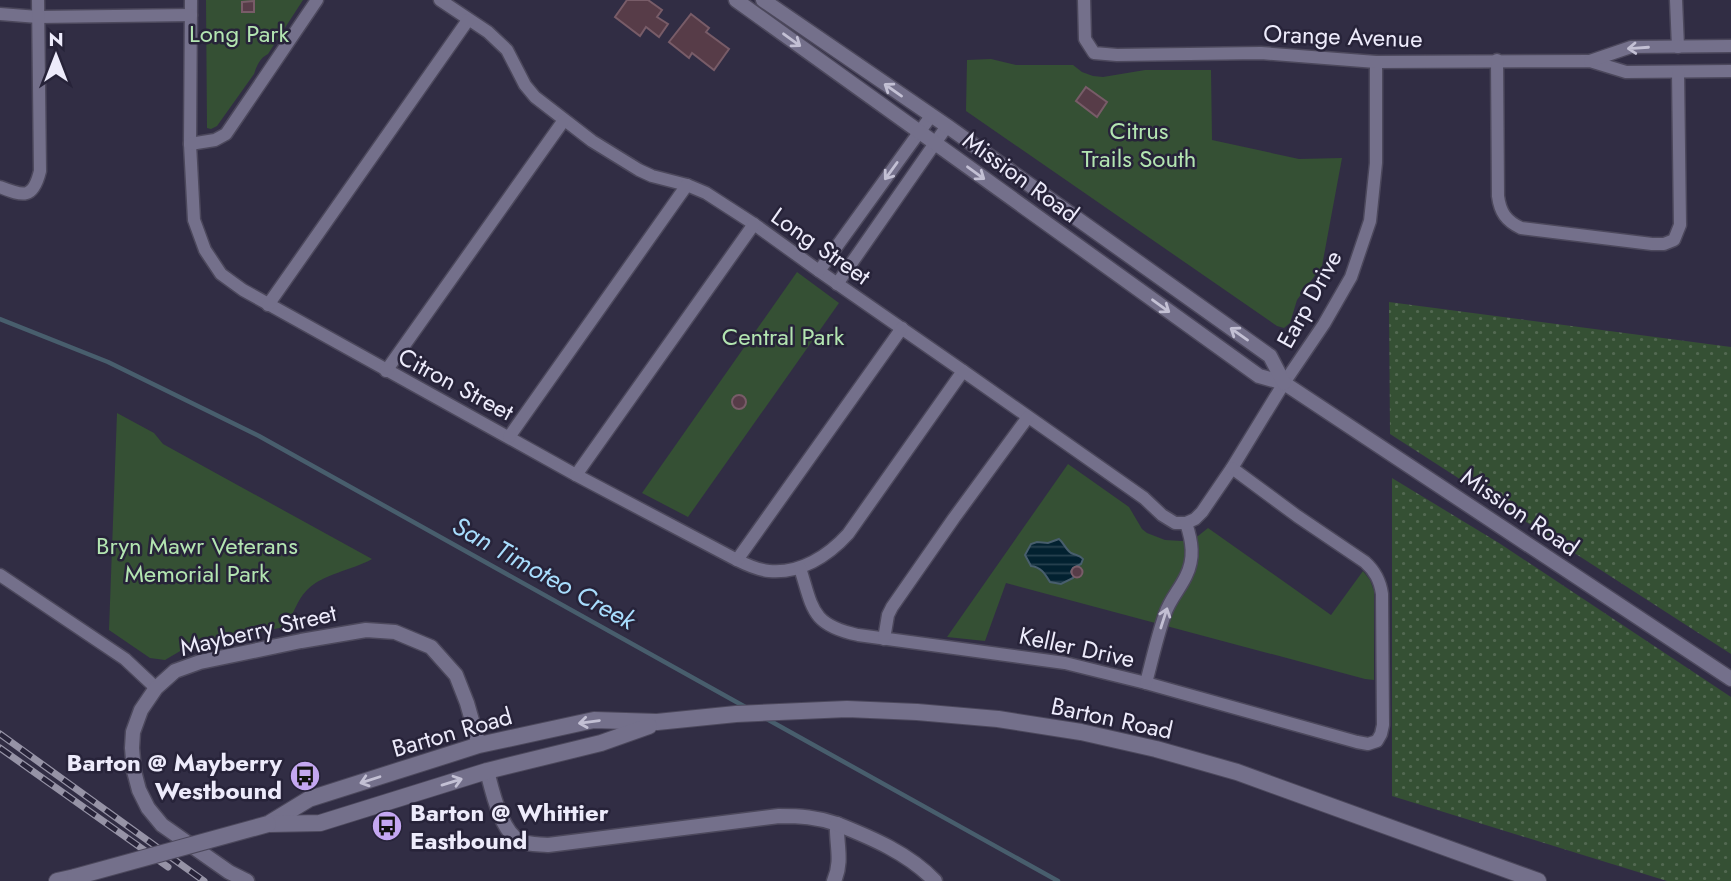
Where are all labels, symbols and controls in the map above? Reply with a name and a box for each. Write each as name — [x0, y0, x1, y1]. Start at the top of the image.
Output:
park label: Long Park — [189, 16, 290, 51]
street label: Orange Avenue — [1263, 16, 1423, 56]
north arrow — [21, 21, 91, 91]
text: N — [48, 26, 64, 53]
one-way arrow — [782, 33, 801, 47]
one-way arrow — [1627, 41, 1650, 54]
one-way arrow — [884, 83, 903, 97]
park label: Citrus Trails South — [1082, 113, 1196, 176]
street label: Mission Road — [956, 123, 1086, 231]
one-way arrow — [884, 161, 898, 180]
one-way arrow — [966, 166, 985, 180]
street label: Long Street — [764, 199, 878, 293]
street label: Earp Drive — [1268, 244, 1350, 354]
one-way arrow — [1151, 299, 1170, 313]
park label: Central Park — [722, 319, 845, 354]
one-way arrow — [1230, 327, 1249, 341]
street label: Citron Street — [392, 339, 520, 429]
street label: Mission Road — [1454, 459, 1586, 565]
water label: San Timoteo Creek — [445, 507, 644, 640]
park label: Bryn Mawr Veterans Memorial Park — [96, 528, 298, 591]
street label: Mayberry Street — [176, 595, 340, 665]
one-way arrow — [1159, 607, 1171, 629]
street label: Keller Drive — [1016, 618, 1138, 676]
street label: Barton Road — [1048, 688, 1176, 748]
street label: Barton Road — [388, 698, 516, 766]
one-way arrow — [578, 715, 601, 728]
place label: Barton @ Mayberry Westbound — [67, 745, 282, 808]
bus stop icon: Barton @ Mayberry Westbound — [288, 759, 322, 793]
one-way arrow — [359, 774, 381, 787]
one-way arrow — [441, 774, 463, 787]
place label: Barton @ Whittier Eastbound — [410, 795, 609, 858]
bus stop icon: Barton @ Whittier Eastbound — [370, 809, 404, 843]

